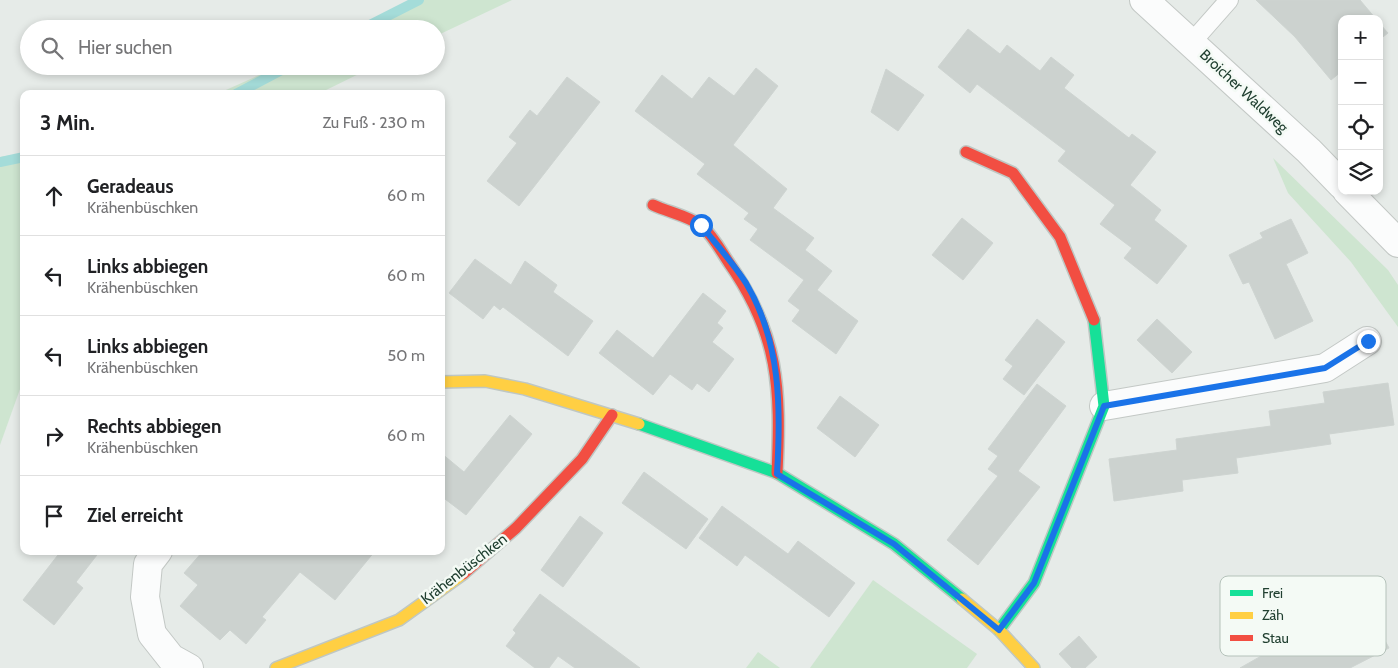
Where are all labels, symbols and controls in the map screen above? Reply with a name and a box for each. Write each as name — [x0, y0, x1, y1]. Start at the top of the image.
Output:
map controls — [1338, 15, 1383, 195]
button: + — [1338, 15, 1383, 60]
search box — [20, 20, 445, 75]
icon: search — [38, 34, 66, 62]
text: Hier suchen — [78, 36, 172, 59]
street label: Broicher Waldweg — [1196, 46, 1292, 137]
button: − — [1338, 60, 1383, 105]
button: locate — [1338, 105, 1383, 150]
text: 3 Min. — [40, 110, 95, 135]
text: Zu Fuß · 230 m — [323, 113, 425, 132]
button: layers — [1338, 150, 1383, 195]
text: Geradeaus — [87, 175, 173, 198]
icon: ahead — [40, 182, 68, 210]
text: 60 m — [387, 186, 425, 205]
text: Krähenbüschken — [87, 198, 198, 217]
route start — [690, 214, 713, 237]
text: Links abbiegen — [87, 255, 208, 278]
icon: left — [40, 262, 68, 290]
text: 60 m — [387, 266, 425, 285]
text: Krähenbüschken — [87, 278, 198, 297]
route end — [1357, 330, 1380, 353]
text: Links abbiegen — [87, 335, 208, 358]
icon: left — [40, 342, 68, 370]
text: 50 m — [388, 346, 425, 365]
text: Krähenbüschken — [87, 358, 198, 377]
text: Rechts abbiegen — [87, 415, 221, 438]
icon: right — [40, 422, 68, 450]
text: 60 m — [387, 426, 425, 445]
text: Krähenbüschken — [87, 438, 198, 457]
icon: arrive — [40, 502, 68, 530]
text: Ziel erreicht — [87, 504, 183, 527]
street label: Krähenbüschken — [417, 530, 511, 608]
legend — [1220, 576, 1386, 656]
text: Frei — [1262, 584, 1283, 602]
text: Zäh — [1262, 606, 1284, 624]
text: Stau — [1262, 629, 1289, 647]

